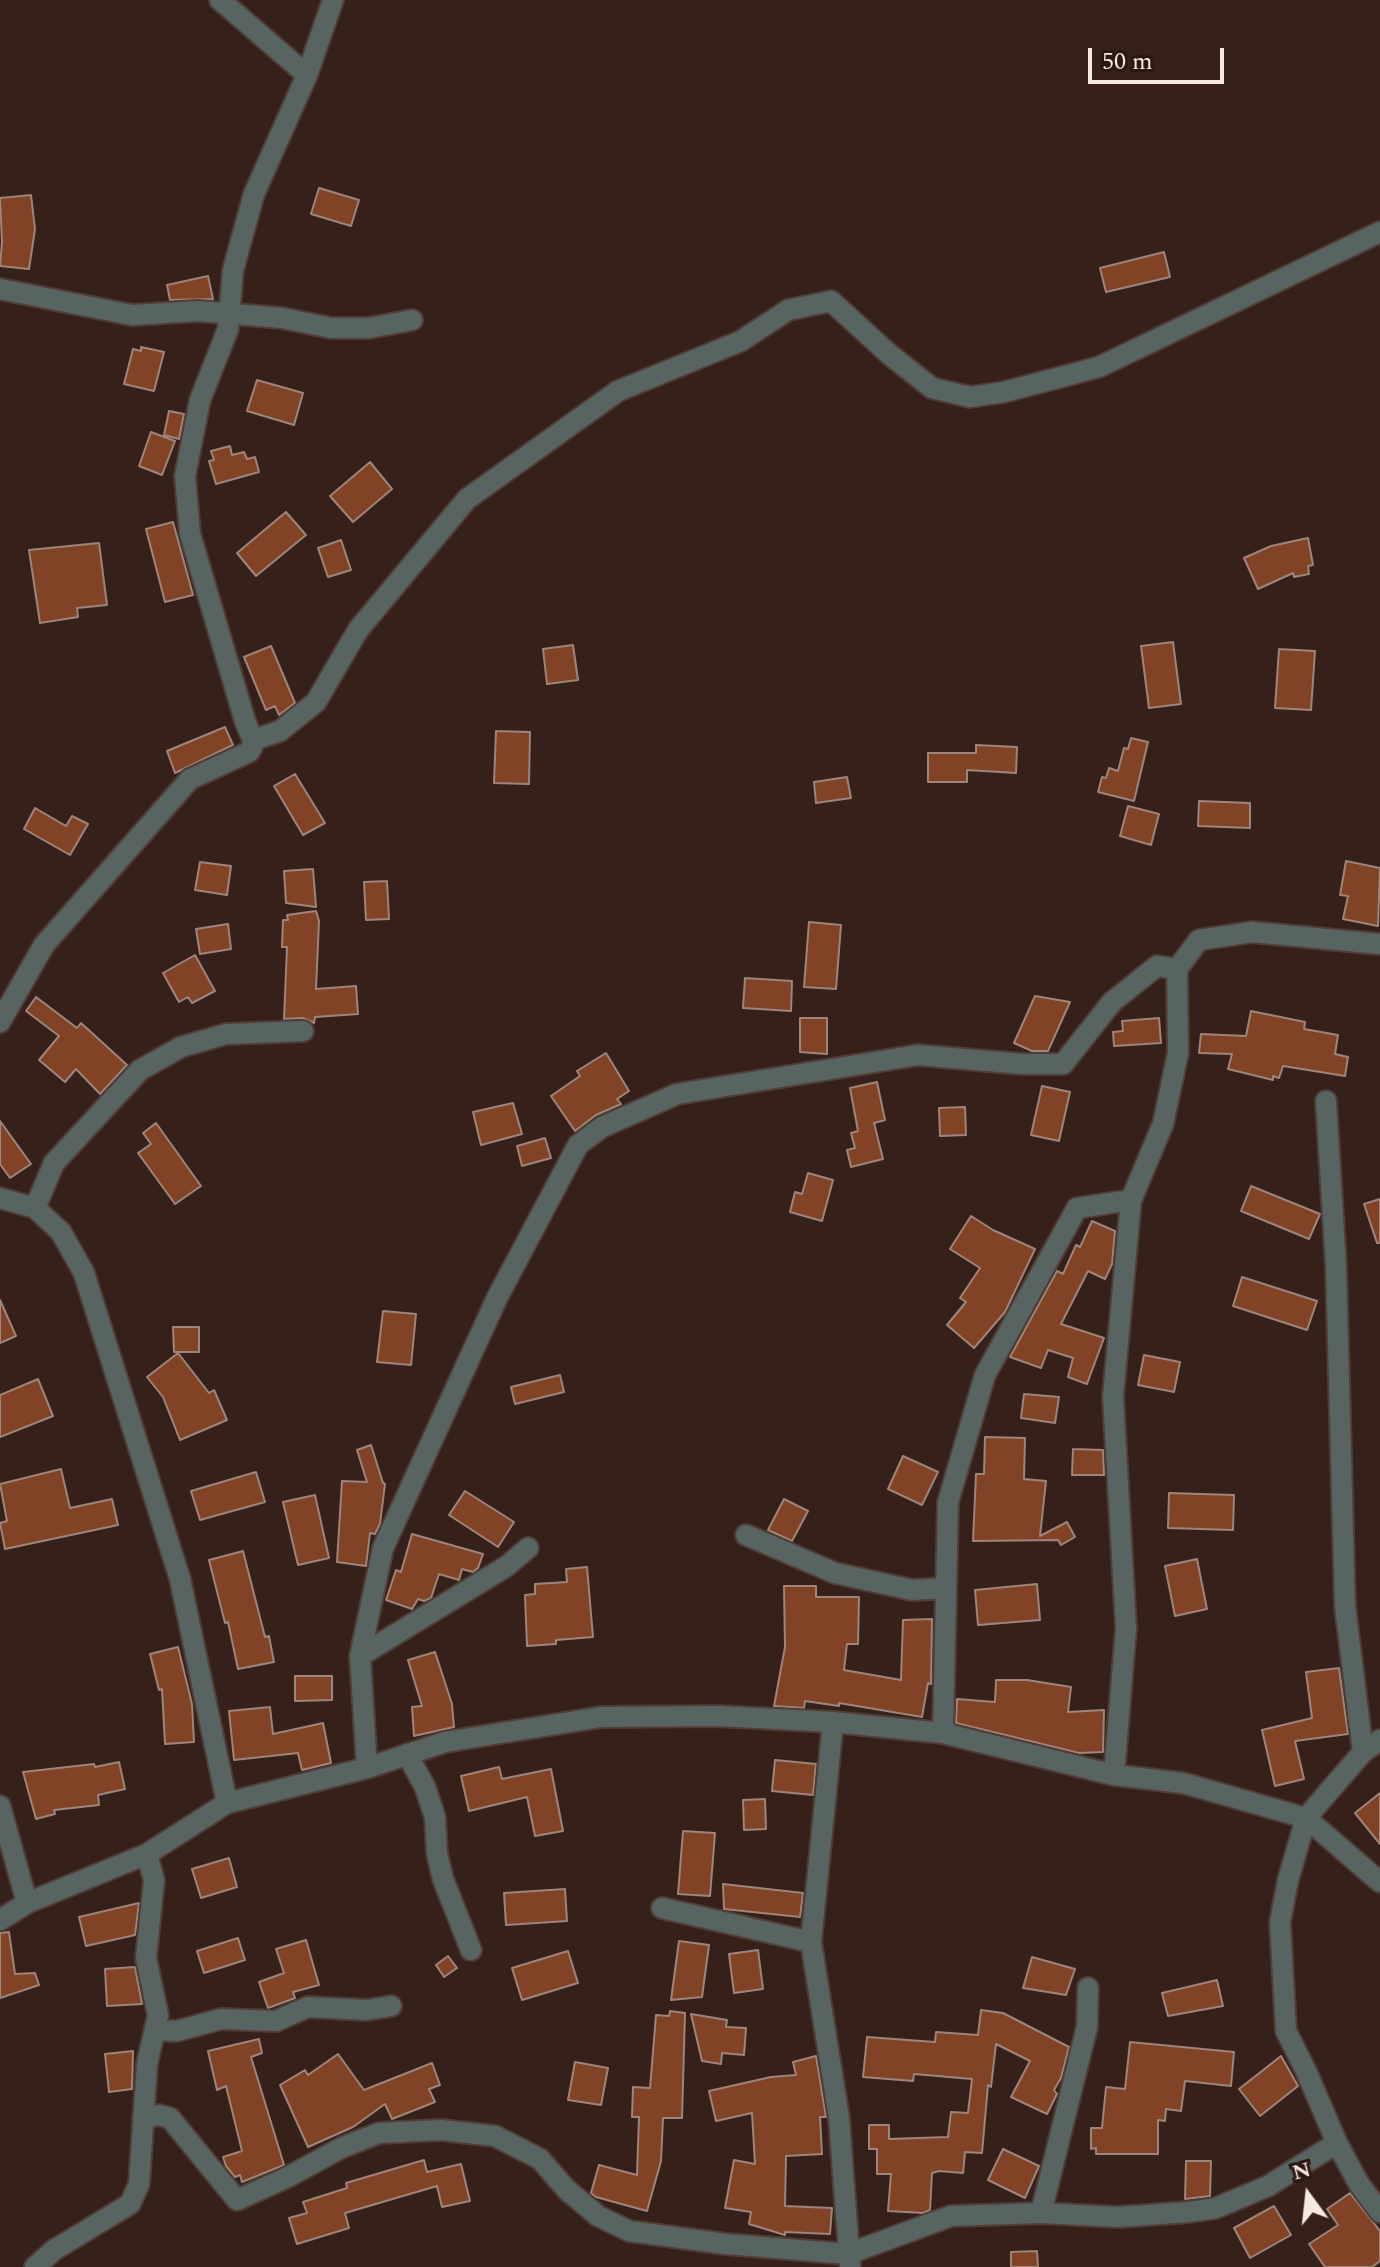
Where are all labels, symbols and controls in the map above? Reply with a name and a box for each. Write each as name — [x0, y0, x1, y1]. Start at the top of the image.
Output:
scale bar — [1092, 32, 1228, 82]
text: 50 m — [1102, 44, 1153, 80]
text: N — [1289, 2153, 1315, 2190]
north arrow — [1268, 2155, 1348, 2235]

